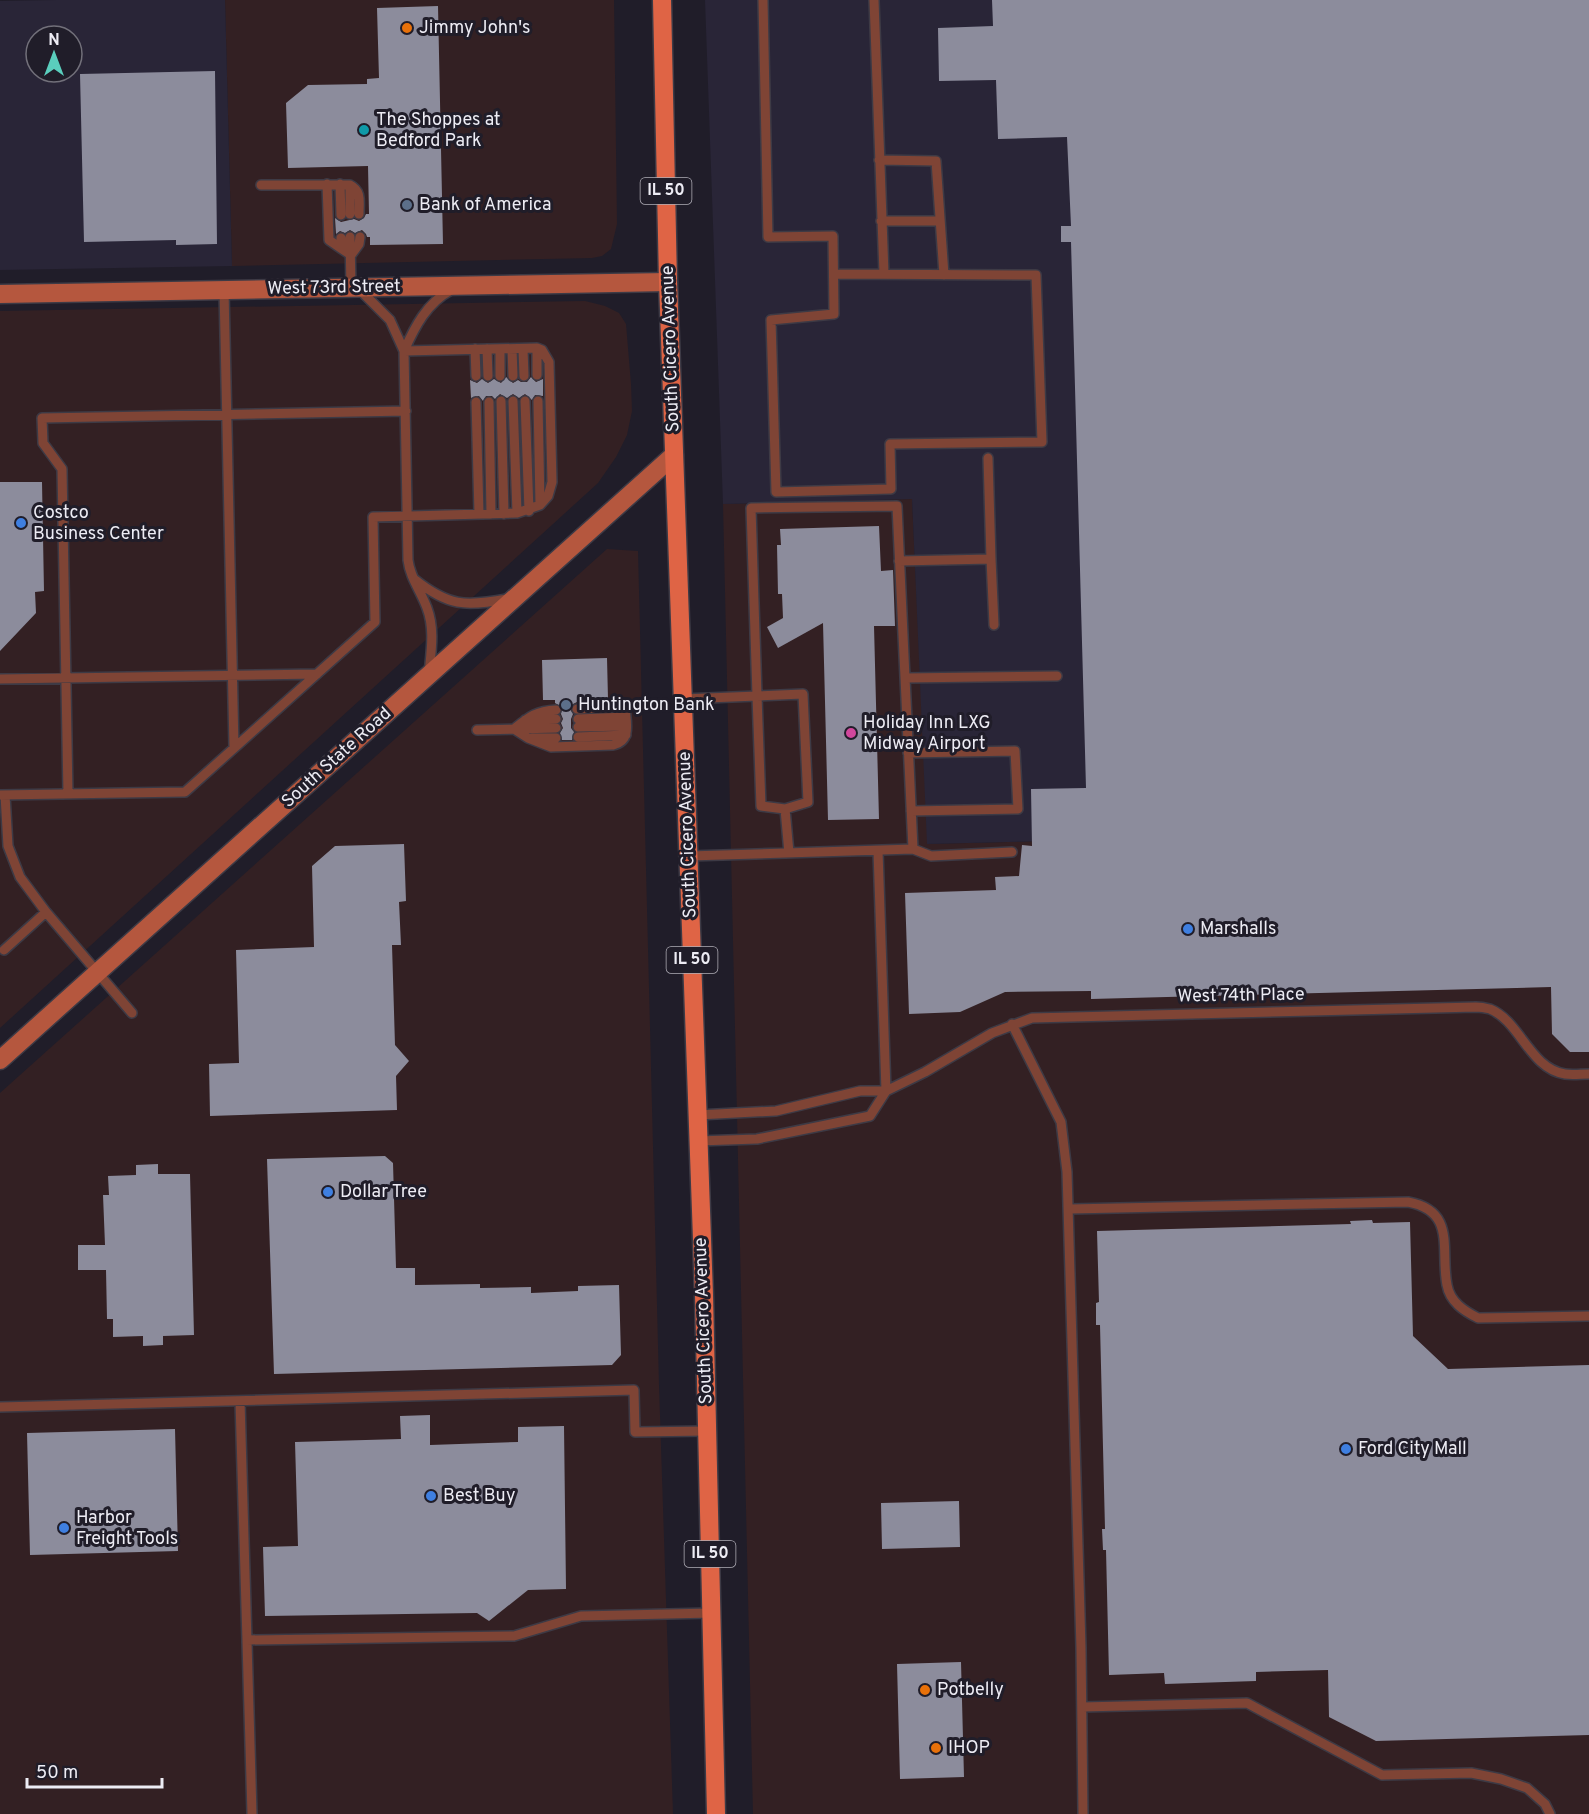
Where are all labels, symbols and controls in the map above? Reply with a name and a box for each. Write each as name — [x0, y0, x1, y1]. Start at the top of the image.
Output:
place label: Jimmy John's — [419, 17, 531, 40]
marker: Jimmy John's — [400, 21, 414, 35]
north arrow — [24, 24, 84, 84]
text: N — [48, 31, 60, 51]
place label: The Shoppes at Bedford Park — [376, 109, 501, 153]
marker: The Shoppes at Bedford Park — [357, 123, 371, 137]
road number: IL 50 — [640, 178, 692, 204]
place label: Bank of America — [419, 194, 551, 217]
marker: Bank of America — [400, 198, 414, 212]
street label: South Cicero Avenue — [657, 265, 685, 433]
street label: West 73rd Street — [267, 275, 401, 301]
place label: Costco Business Center — [33, 502, 164, 546]
marker: Costco Business Center — [14, 516, 28, 530]
place label: Huntington Bank — [578, 694, 715, 717]
marker: Huntington Bank — [559, 698, 573, 712]
street label: South State Road — [277, 703, 397, 813]
place label: Holiday Inn LXG Midway Airport — [863, 712, 991, 756]
marker: Holiday Inn LXG Midway Airport — [844, 726, 858, 740]
street label: South Cicero Avenue — [674, 751, 702, 919]
place label: Marshalls — [1200, 918, 1276, 941]
marker: Marshalls — [1181, 922, 1195, 936]
road number: IL 50 — [666, 947, 718, 973]
street label: West 74th Place — [1177, 983, 1305, 1009]
place label: Dollar Tree — [340, 1181, 427, 1204]
marker: Dollar Tree — [321, 1185, 335, 1199]
street label: South Cicero Avenue — [690, 1237, 718, 1405]
place label: Ford City Mall — [1358, 1438, 1467, 1461]
marker: Ford City Mall — [1339, 1442, 1353, 1456]
place label: Best Buy — [443, 1485, 515, 1508]
marker: Best Buy — [424, 1489, 438, 1503]
place label: Harbor Freight Tools — [76, 1507, 178, 1551]
marker: Harbor Freight Tools — [57, 1521, 71, 1535]
road number: IL 50 — [684, 1541, 736, 1567]
place label: Potbelly — [937, 1679, 1004, 1702]
marker: Potbelly — [918, 1683, 932, 1697]
place label: IHOP — [948, 1737, 990, 1760]
marker: IHOP — [929, 1741, 943, 1755]
scale bar — [27, 1751, 162, 1789]
text: 50 m — [36, 1762, 78, 1785]

